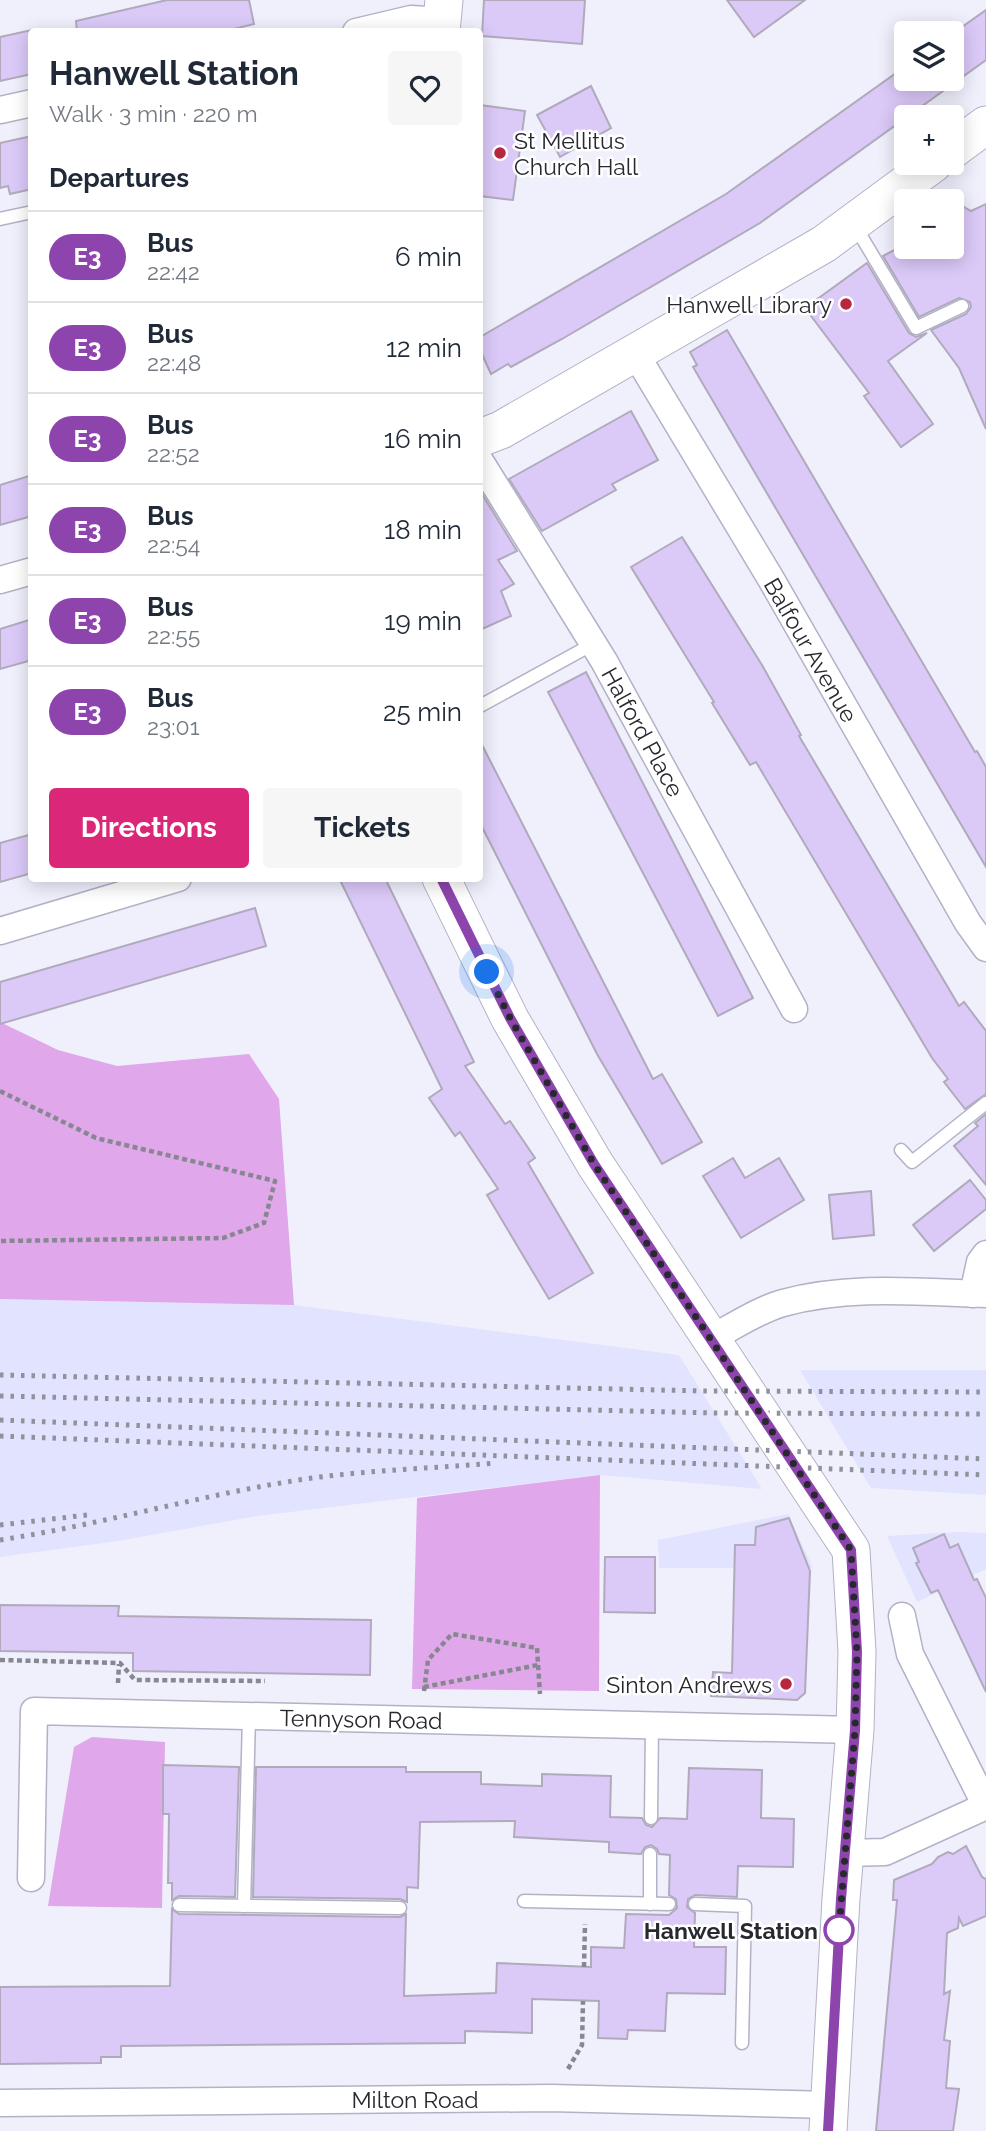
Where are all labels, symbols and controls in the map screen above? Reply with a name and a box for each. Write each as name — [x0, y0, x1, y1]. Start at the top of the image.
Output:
map controls — [894, 21, 964, 259]
button: layers — [894, 21, 964, 91]
button: heart — [388, 51, 462, 125]
text: Hanwell Station — [49, 54, 299, 93]
text: Walk · 3 min · 220 m — [49, 100, 258, 127]
button: + — [894, 105, 964, 175]
place label: St Mellitus Church Hall — [514, 127, 639, 180]
marker: St Mellitus Church Hall — [492, 145, 508, 161]
text: Departures — [49, 163, 189, 193]
button: − — [894, 189, 964, 259]
text: Bus — [147, 228, 194, 258]
text: E3 — [74, 242, 101, 271]
text: 6 min — [395, 242, 462, 272]
text: 22:42 — [147, 258, 200, 285]
place label: Hanwell Library — [666, 291, 832, 318]
marker: Hanwell Library — [838, 296, 854, 312]
text: Bus — [147, 319, 194, 349]
text: E3 — [74, 333, 101, 362]
text: 12 min — [386, 333, 462, 363]
text: 22:48 — [147, 349, 202, 376]
text: Bus — [147, 410, 194, 440]
text: E3 — [74, 424, 101, 453]
text: 16 min — [384, 424, 462, 454]
text: 22:52 — [147, 440, 200, 467]
text: Bus — [147, 501, 194, 531]
text: E3 — [74, 515, 101, 544]
text: 18 min — [384, 515, 462, 545]
text: 22:54 — [147, 531, 200, 558]
street label: Balfour Avenue — [759, 573, 863, 727]
text: Bus — [147, 592, 194, 622]
text: E3 — [74, 606, 101, 635]
text: 19 min — [384, 606, 462, 636]
text: 22:55 — [147, 622, 200, 649]
street label: Halford Place — [596, 663, 690, 801]
text: Bus — [147, 683, 194, 713]
text: E3 — [74, 697, 101, 726]
text: 25 min — [383, 697, 462, 727]
text: 23:01 — [147, 713, 200, 740]
button: Directions — [49, 788, 249, 868]
button: Tickets — [263, 788, 462, 868]
your location — [469, 954, 504, 989]
place label: Sinton Andrews — [606, 1671, 772, 1698]
marker: Sinton Andrews — [778, 1676, 794, 1692]
street label: Tennyson Road — [279, 1704, 443, 1734]
marker: Hanwell Station — [824, 1915, 854, 1945]
place label: Hanwell Station — [644, 1917, 818, 1944]
street label: Milton Road — [351, 2086, 479, 2113]

